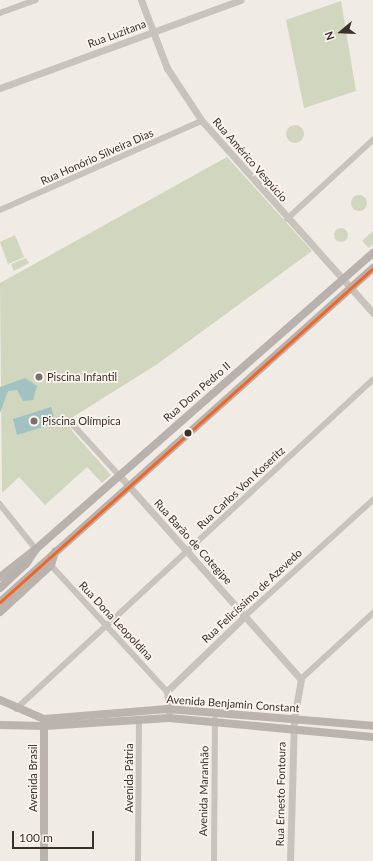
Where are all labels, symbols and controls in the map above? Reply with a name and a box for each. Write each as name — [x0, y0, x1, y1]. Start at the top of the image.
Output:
north arrow — [321, 12, 361, 52]
street label: Rua Luzitana — [86, 17, 148, 51]
text: N — [322, 30, 337, 42]
street label: Rua Américo Vespúcio — [210, 115, 290, 205]
street label: Rua Honório Silveira Dias — [39, 126, 155, 188]
street label: Rua Dom Pedro II — [161, 359, 233, 425]
place label: Piscina Infantil — [47, 370, 117, 384]
marker: Piscina Infantil — [34, 372, 44, 382]
place label: Piscina Olímpica — [42, 414, 121, 428]
marker: Piscina Olímpica — [29, 416, 39, 426]
unlabelled marker — [183, 428, 193, 438]
street label: Rua Carlos Von Koseritz — [194, 444, 288, 532]
street label: Rua Barão de Cotegipe — [151, 497, 235, 587]
street label: Rua Felicíssimo de Azevedo — [199, 546, 305, 646]
street label: Rua Dona Leopoldina — [76, 579, 156, 663]
street label: Avenida Benjamin Constant — [166, 693, 300, 715]
street label: Rua Ernesto Fontoura — [273, 742, 289, 846]
street label: Avenida Pátria — [122, 743, 136, 813]
street label: Avenida Brasil — [26, 744, 40, 812]
street label: Avenida Maranhão — [197, 746, 211, 836]
scale bar — [14, 823, 96, 849]
text: 100 m — [19, 830, 53, 845]

